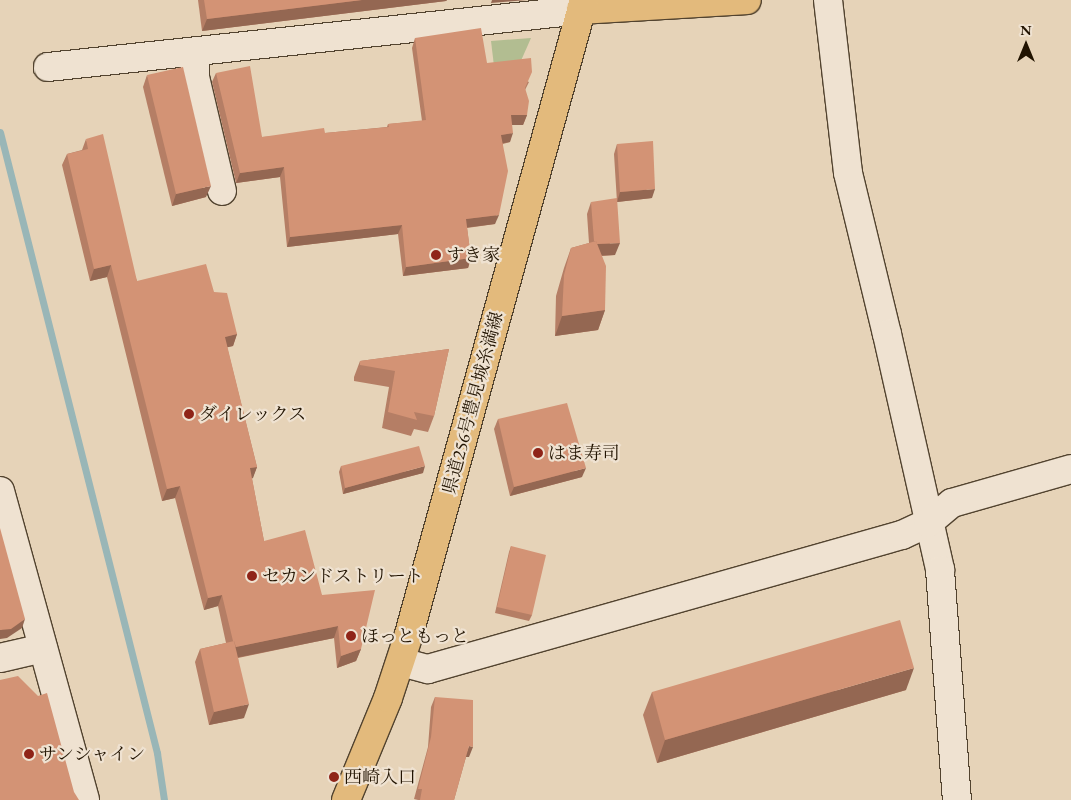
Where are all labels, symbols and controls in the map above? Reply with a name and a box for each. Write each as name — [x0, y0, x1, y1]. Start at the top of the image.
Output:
north arrow — [1001, 20, 1051, 70]
text: N — [1020, 21, 1032, 39]
place label: すき家 — [446, 244, 500, 266]
marker: すき家 — [430, 249, 442, 261]
street label: 県道256号豊見城糸満線 — [438, 309, 508, 497]
place label: ダイレックス — [199, 403, 307, 425]
marker: ダイレックス — [183, 408, 195, 420]
place label: はま寿司 — [548, 442, 620, 464]
marker: はま寿司 — [532, 447, 544, 459]
place label: セカンドストリート — [262, 565, 424, 587]
marker: セカンドストリート — [246, 570, 258, 582]
place label: ほっともっと — [361, 625, 469, 647]
marker: ほっともっと — [345, 630, 357, 642]
place label: サンシャイン — [39, 743, 147, 765]
marker: サンシャイン — [23, 748, 35, 760]
place label: 西崎入口 — [344, 766, 416, 788]
marker: 西崎入口 — [328, 771, 340, 783]

